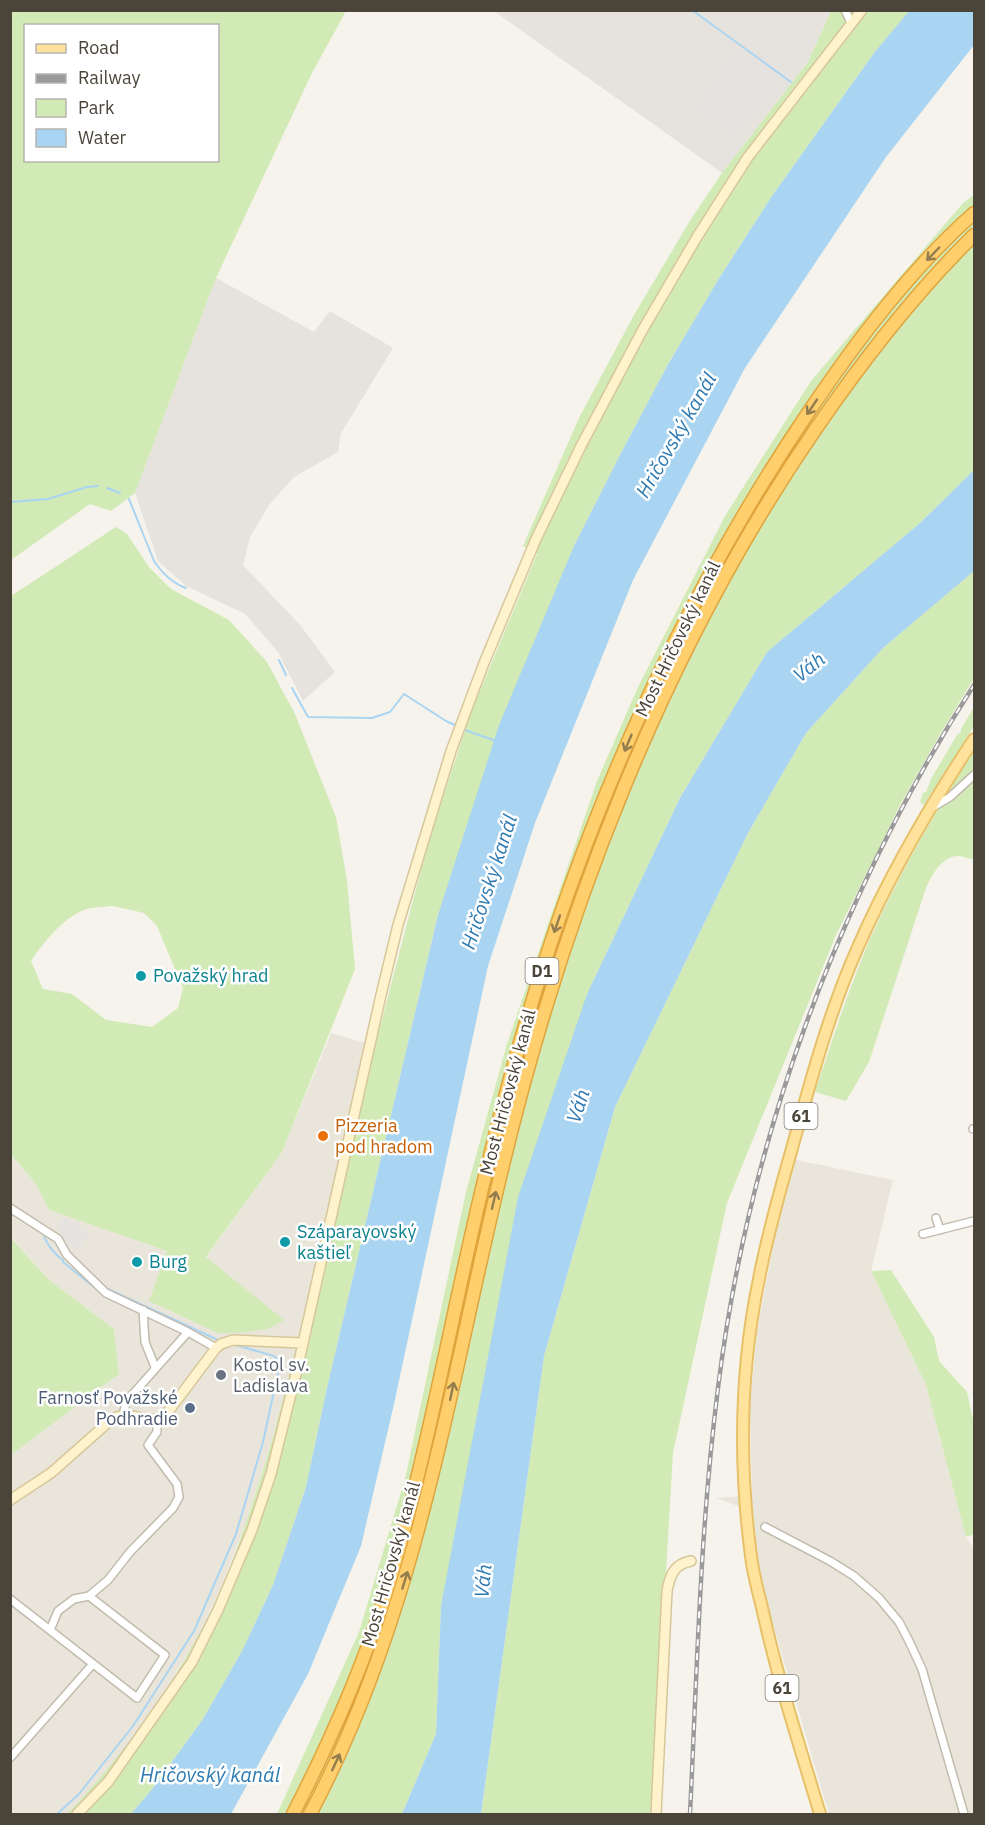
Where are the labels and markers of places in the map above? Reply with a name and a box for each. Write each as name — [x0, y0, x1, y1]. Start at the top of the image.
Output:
place label: Považský hrad — [153, 964, 268, 987]
marker: Považský hrad — [134, 969, 148, 983]
place label: Pizzeria pod hradom — [335, 1114, 433, 1158]
marker: Pizzeria pod hradom — [316, 1129, 330, 1143]
place label: Száparayovský kaštieľ — [297, 1220, 416, 1264]
marker: Száparayovský kaštieľ — [278, 1235, 292, 1249]
place label: Burg — [149, 1250, 187, 1273]
marker: Burg — [130, 1255, 144, 1269]
place label: Kostol sv. Ladislava — [233, 1353, 310, 1397]
marker: Kostol sv. Ladislava — [214, 1368, 228, 1382]
place label: Farnosť Považské Podhradie — [38, 1386, 178, 1430]
marker: Farnosť Považské Podhradie — [183, 1401, 197, 1415]

